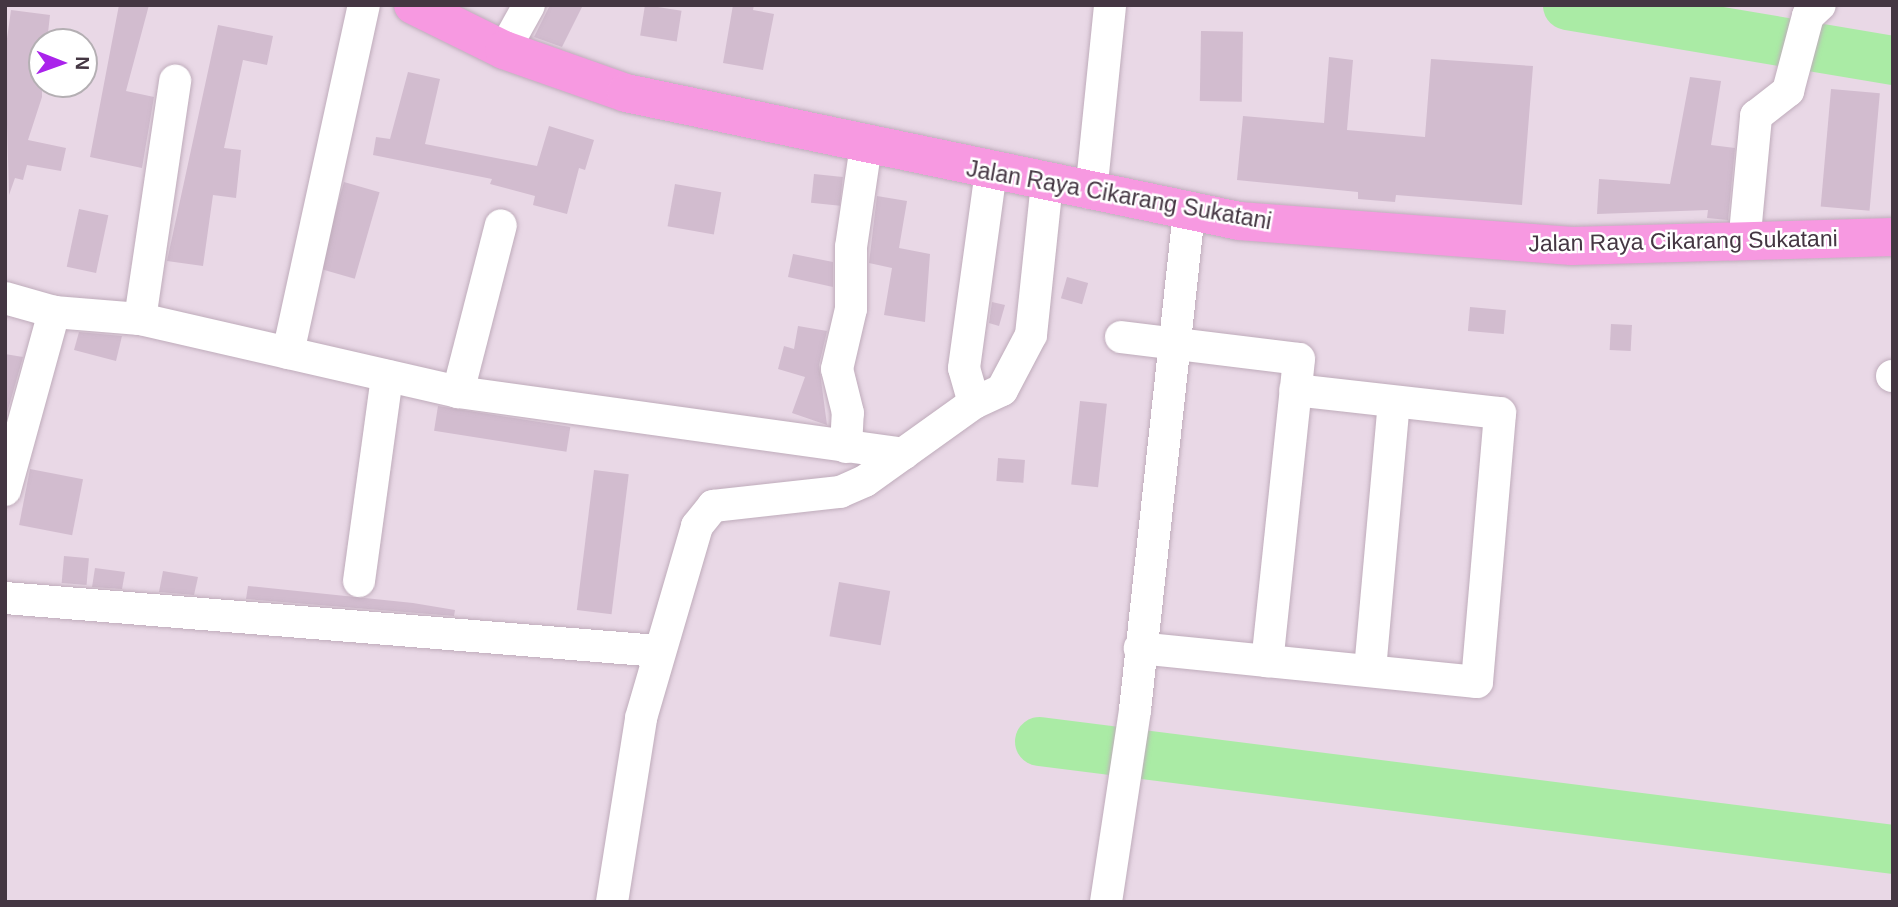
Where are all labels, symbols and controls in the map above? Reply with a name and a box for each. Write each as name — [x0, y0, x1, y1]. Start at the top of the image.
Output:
north arrow — [28, 28, 98, 98]
text: N — [72, 56, 93, 70]
street label: Jalan Raya Cikarang Sukatani — [964, 155, 1274, 235]
street label: Jalan Raya Cikarang Sukatani — [1528, 225, 1838, 257]

